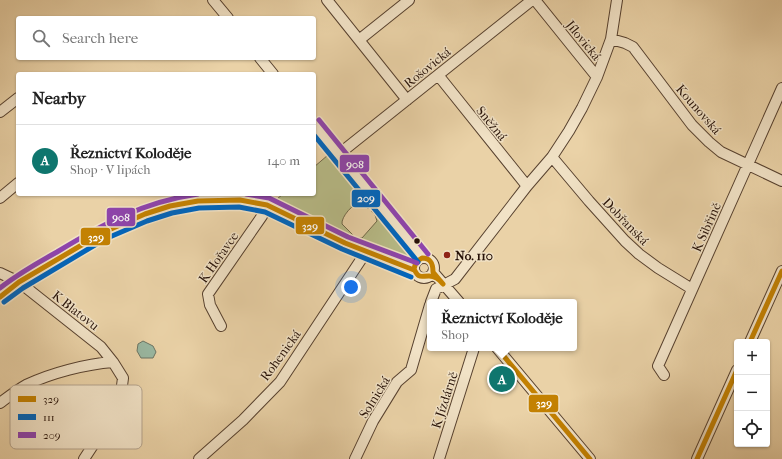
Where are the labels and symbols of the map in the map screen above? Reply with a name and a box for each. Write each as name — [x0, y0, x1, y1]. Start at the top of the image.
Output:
street label: Jílovická — [562, 17, 605, 64]
street label: Rošovická — [401, 43, 454, 91]
street label: Kounovská — [673, 81, 725, 138]
street label: Sněžná — [473, 103, 511, 144]
line badge: 908 — [339, 154, 370, 173]
text: 908 — [345, 158, 364, 171]
line badge: 209 — [351, 189, 381, 208]
text: 209 — [357, 192, 375, 205]
street label: Dobřanská — [599, 195, 652, 249]
street label: K Sibřině — [689, 200, 724, 254]
line badge: 908 — [106, 207, 136, 227]
text: 908 — [111, 211, 130, 224]
line badge: 329 — [295, 216, 325, 235]
text: 329 — [302, 220, 318, 233]
line badge: 329 — [80, 227, 111, 246]
street label: K Hořavce — [195, 229, 242, 286]
text: 329 — [88, 231, 104, 244]
unlabelled marker — [412, 236, 422, 246]
place label: No. 110 — [455, 248, 493, 263]
marker: No. 110 — [442, 250, 452, 260]
your location — [341, 277, 361, 297]
street label: K Blatovu — [49, 287, 103, 334]
street label: Rohenická — [257, 326, 304, 384]
pin: A — [489, 364, 515, 394]
street label: K Jízdárně — [428, 369, 461, 431]
street label: Solnická — [356, 373, 394, 421]
legend — [10, 385, 142, 449]
text: 329 — [43, 393, 59, 406]
line badge: 329 — [528, 394, 559, 413]
text: 329 — [536, 397, 552, 410]
text: 111 — [43, 411, 55, 424]
text: 209 — [43, 429, 61, 442]

